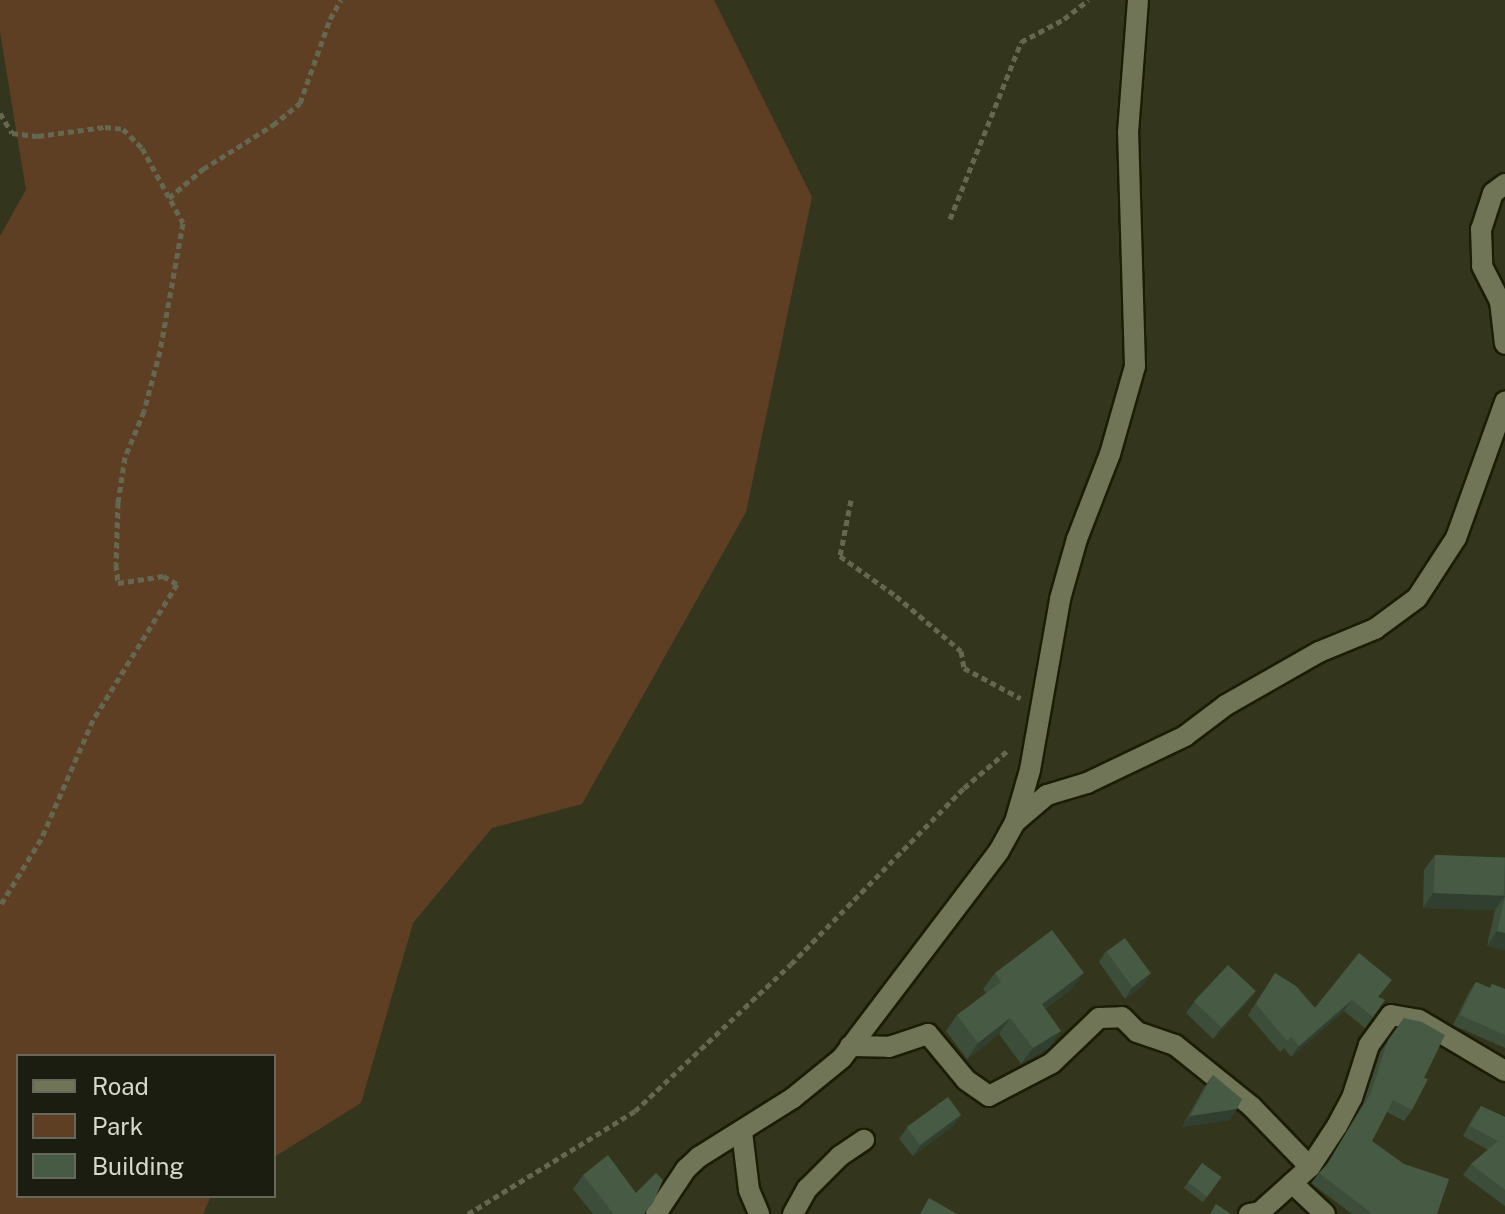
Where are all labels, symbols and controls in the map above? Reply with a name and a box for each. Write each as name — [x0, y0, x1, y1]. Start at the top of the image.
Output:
legend — [16, 1054, 276, 1198]
text: Road — [92, 1072, 149, 1100]
text: Park — [92, 1112, 143, 1140]
text: Building — [92, 1152, 184, 1180]

